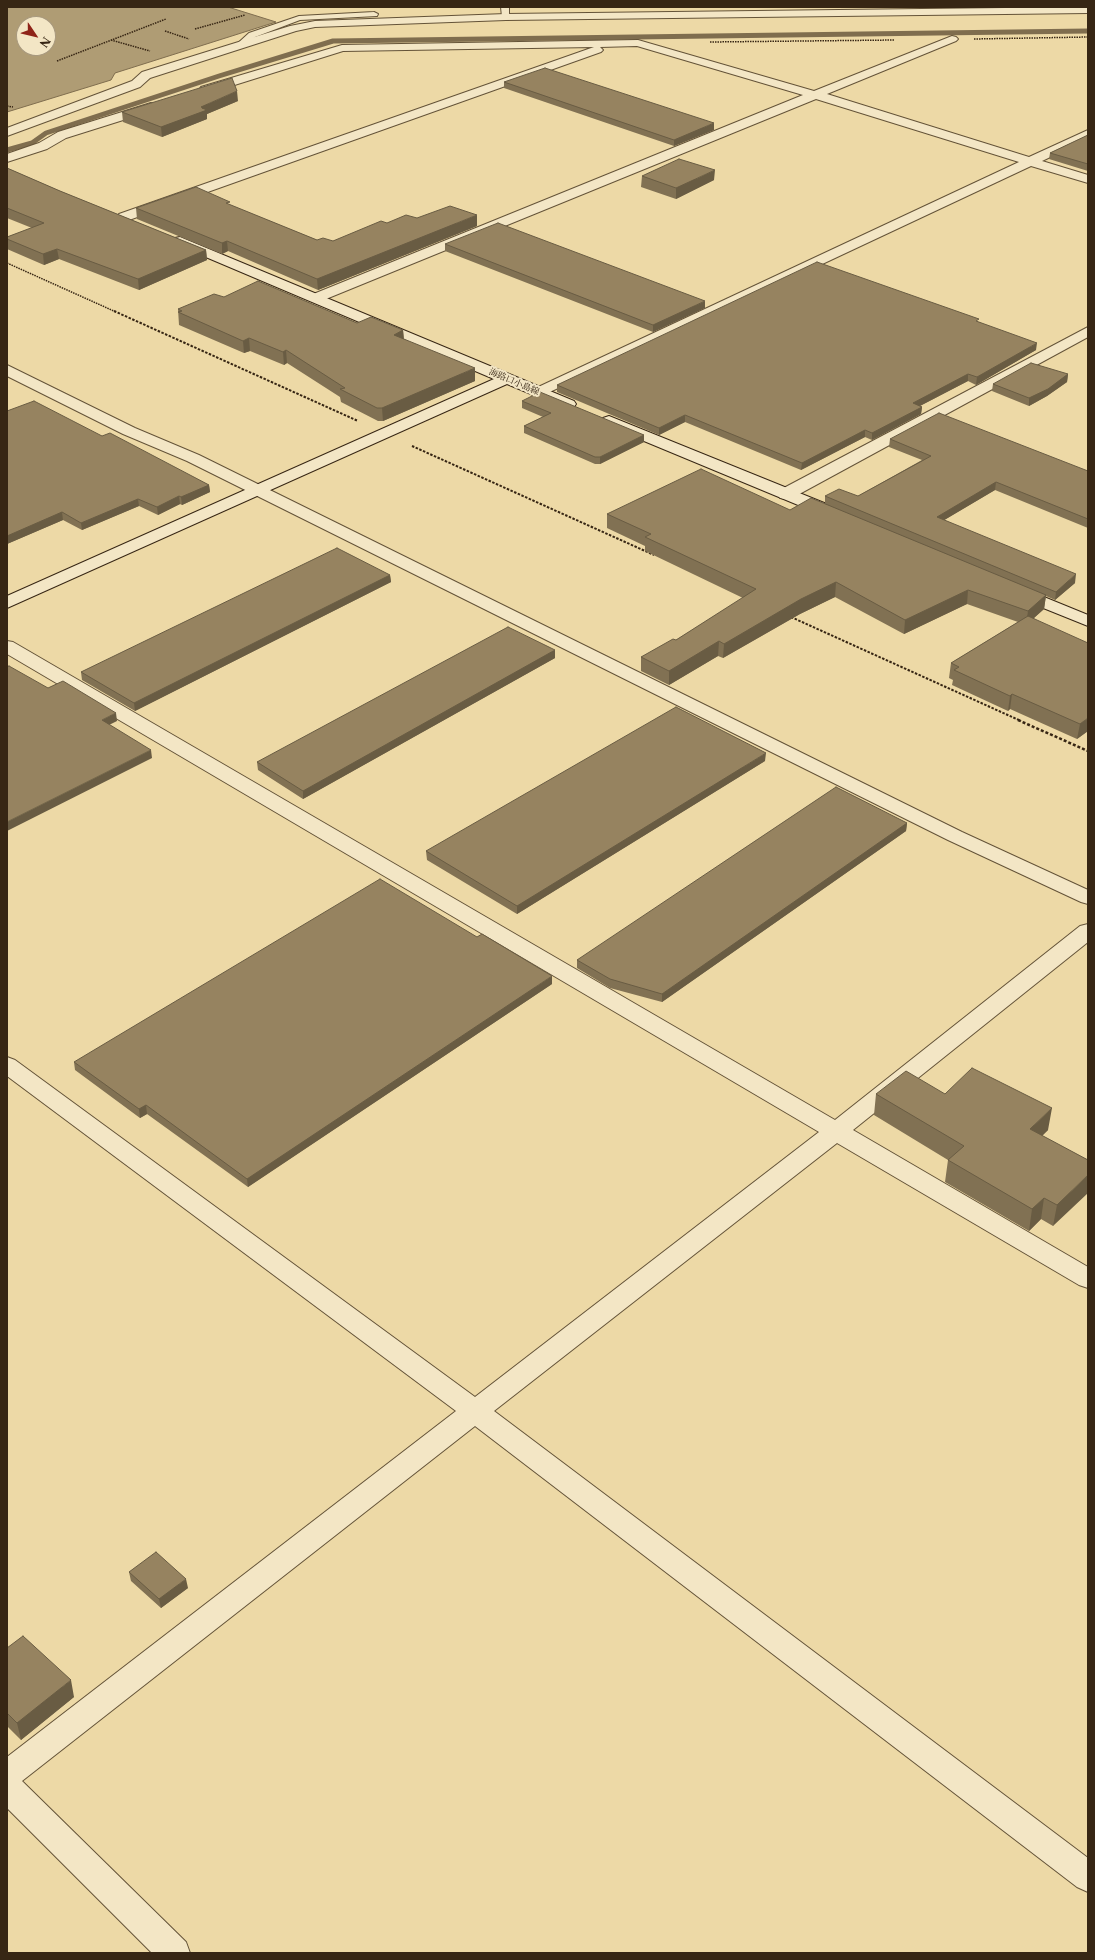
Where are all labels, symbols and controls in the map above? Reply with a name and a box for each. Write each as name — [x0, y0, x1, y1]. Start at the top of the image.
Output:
north arrow — [16, 16, 56, 56]
text: N — [37, 34, 53, 50]
street label: 海路口小島線 — [487, 366, 541, 398]

